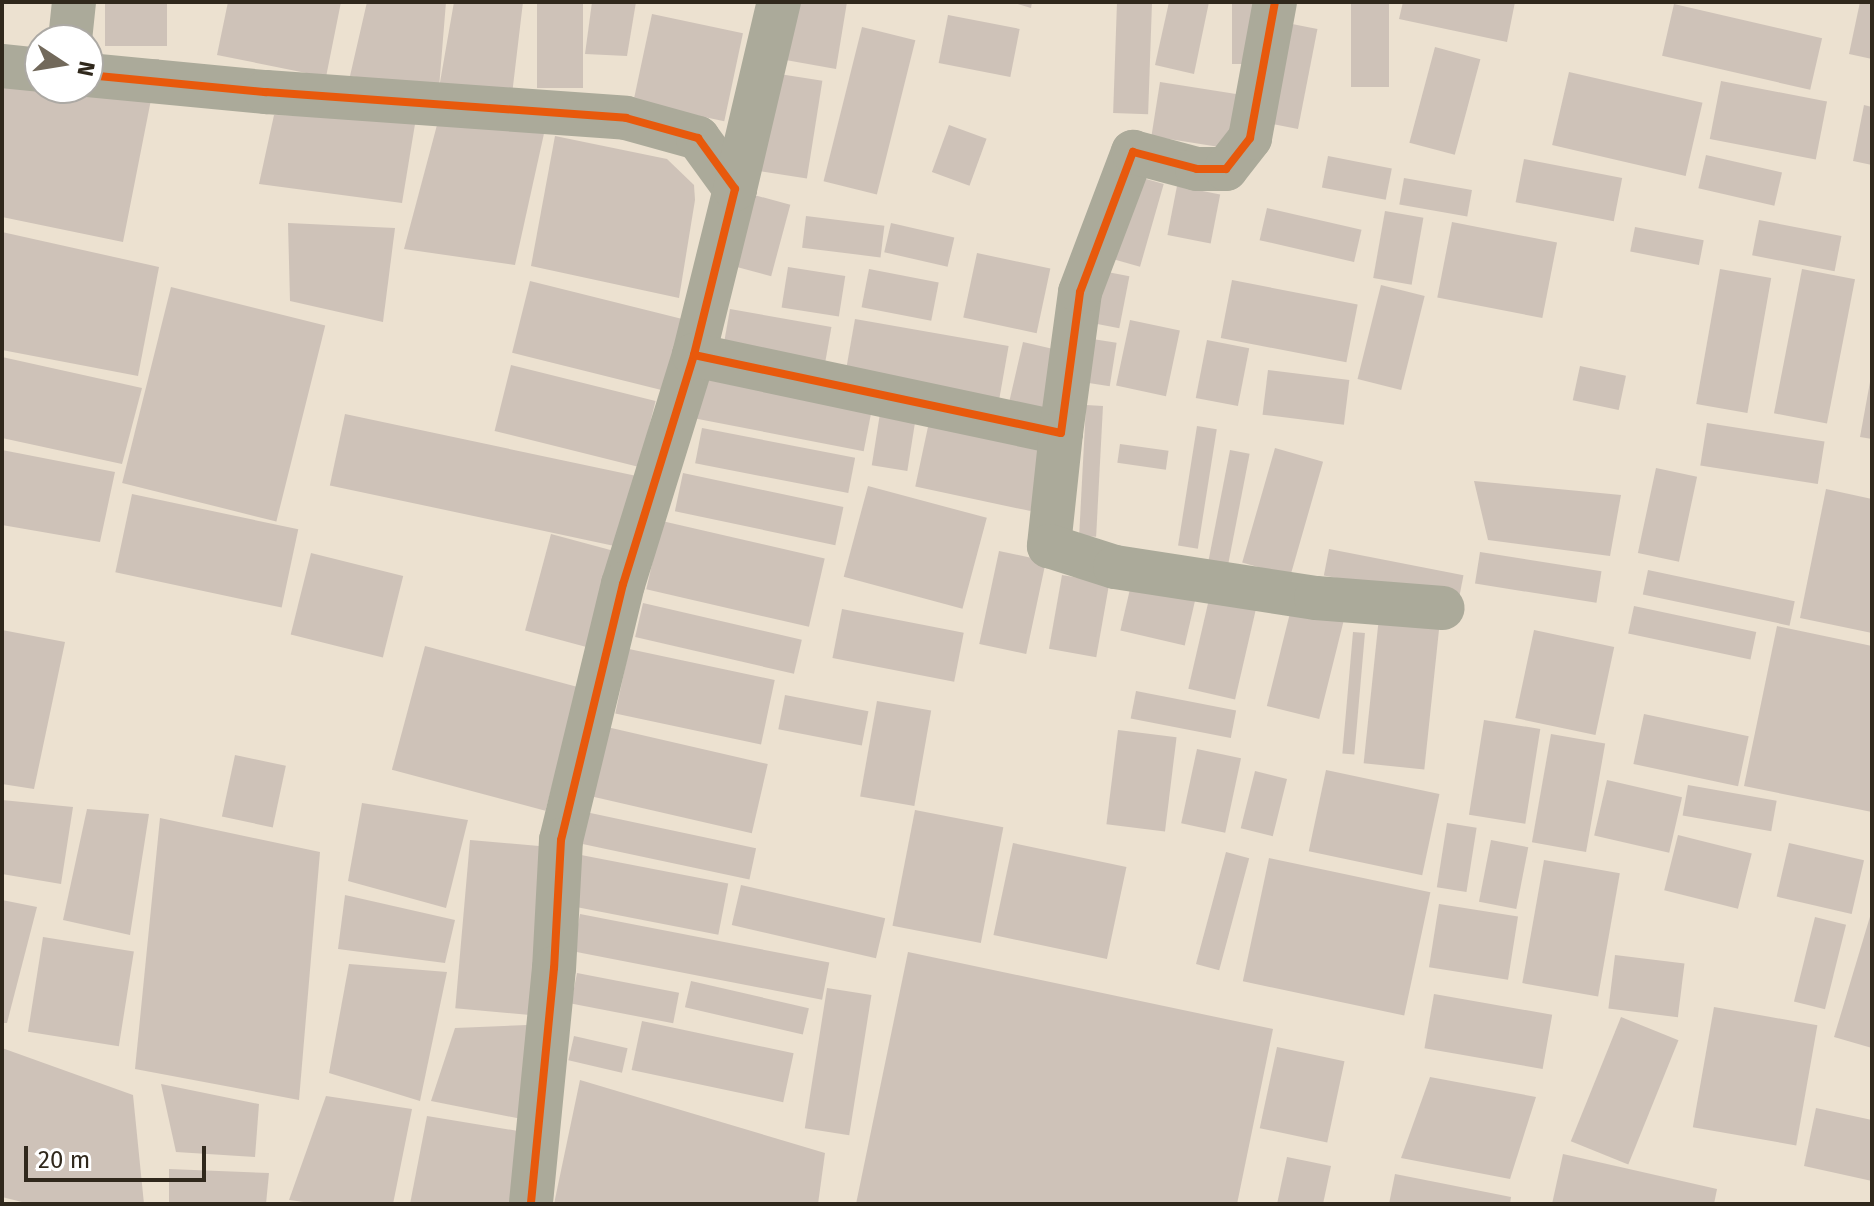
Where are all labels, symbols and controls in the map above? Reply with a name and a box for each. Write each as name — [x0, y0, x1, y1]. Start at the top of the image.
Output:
north arrow — [24, 24, 104, 104]
text: N — [71, 59, 101, 79]
scale bar — [28, 1130, 210, 1180]
text: 20 m — [38, 1146, 90, 1174]

